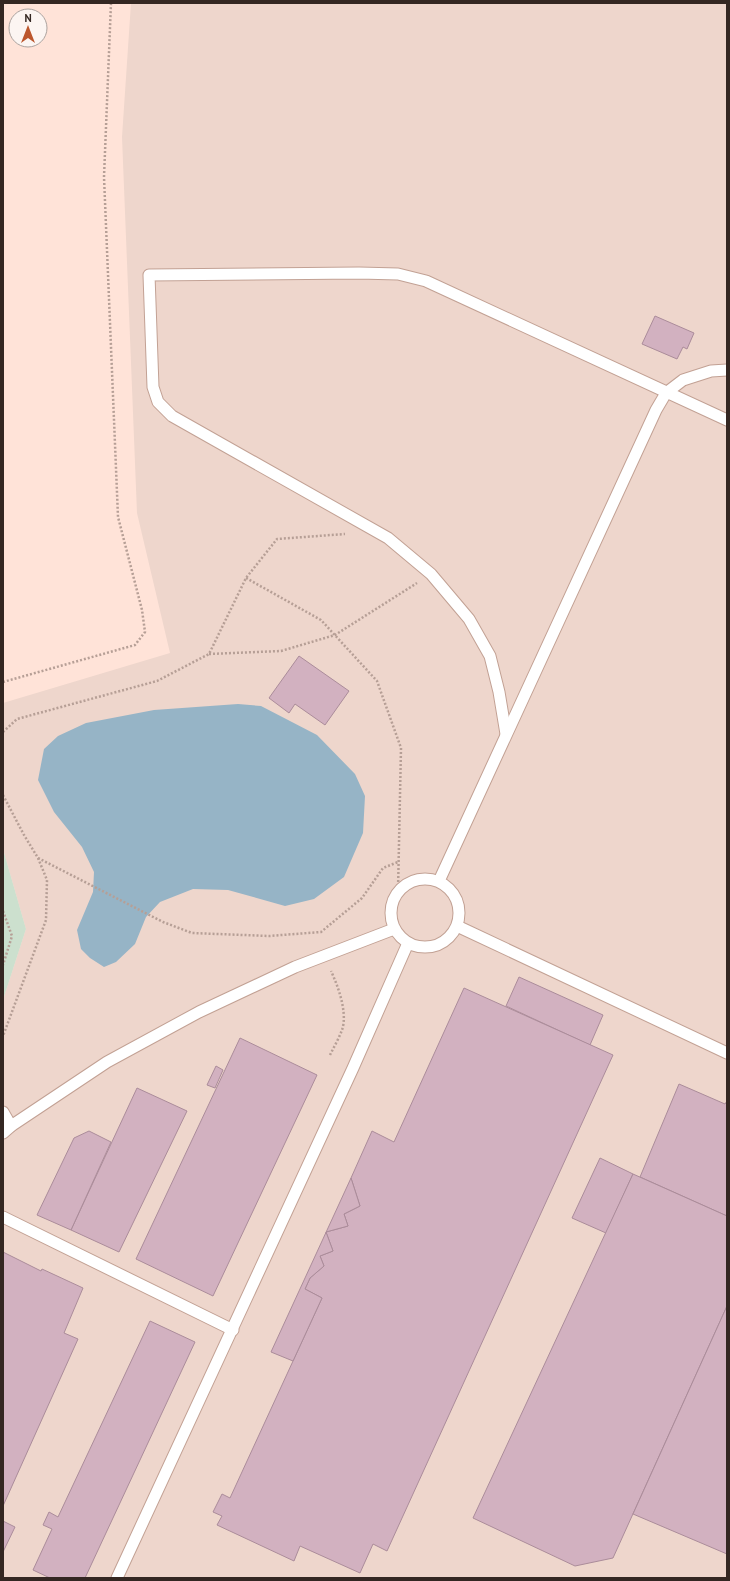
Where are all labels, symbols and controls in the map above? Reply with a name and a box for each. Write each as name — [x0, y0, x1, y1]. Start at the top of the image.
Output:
north arrow — [8, 8, 48, 48]
text: N — [24, 11, 32, 25]

